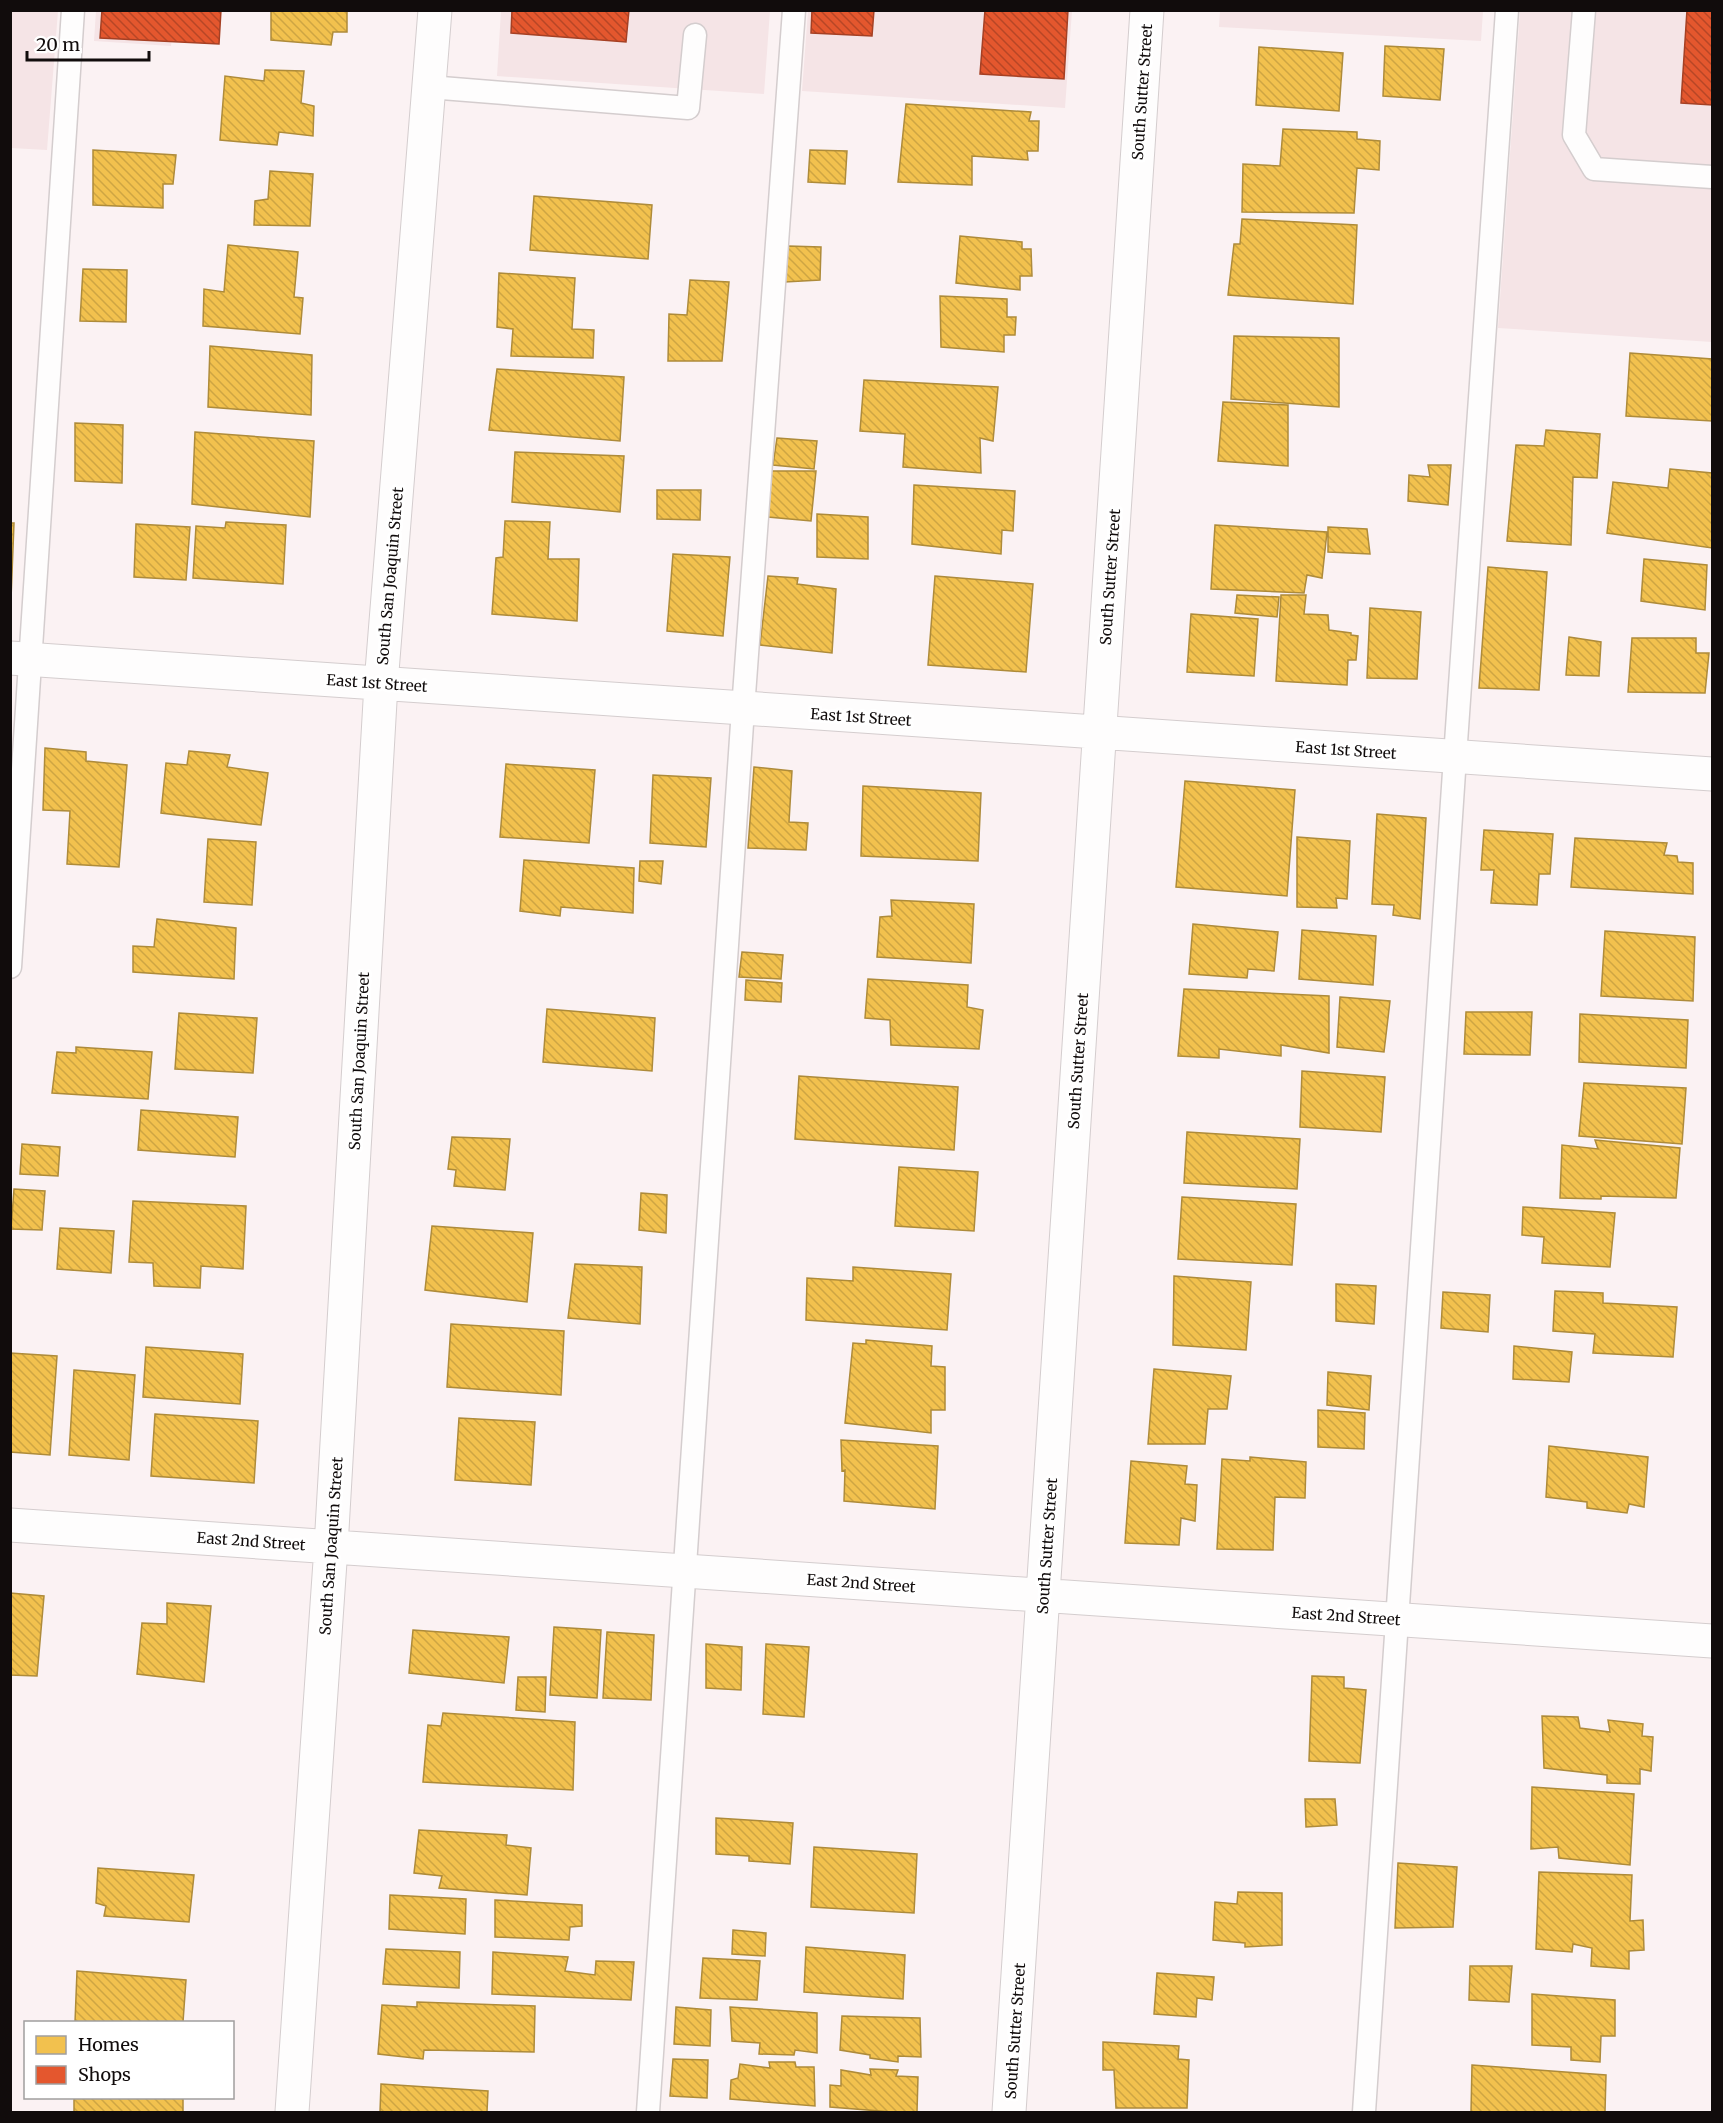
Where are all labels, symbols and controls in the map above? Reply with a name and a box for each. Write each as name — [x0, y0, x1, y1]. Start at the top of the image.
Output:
street label: South Sutter Street — [1128, 23, 1156, 161]
scale bar — [27, 24, 148, 62]
text: 20 m — [36, 33, 80, 56]
street label: South San Joaquin Street — [373, 486, 407, 666]
street label: South Sutter Street — [1096, 508, 1124, 646]
street label: East 1st Street — [326, 670, 428, 696]
street label: East 1st Street — [810, 704, 912, 730]
street label: East 1st Street — [1295, 737, 1397, 763]
street label: South San Joaquin Street — [345, 971, 373, 1151]
street label: South Sutter Street — [1064, 992, 1092, 1130]
street label: South San Joaquin Street — [315, 1456, 347, 1636]
street label: South Sutter Street — [1033, 1477, 1061, 1615]
street label: East 2nd Street — [196, 1528, 306, 1554]
street label: East 2nd Street — [806, 1570, 916, 1596]
street label: East 2nd Street — [1291, 1603, 1401, 1629]
street label: South Sutter Street — [1001, 1962, 1029, 2100]
legend — [24, 2021, 234, 2099]
text: Homes — [78, 2033, 139, 2056]
text: Shops — [78, 2063, 131, 2086]

